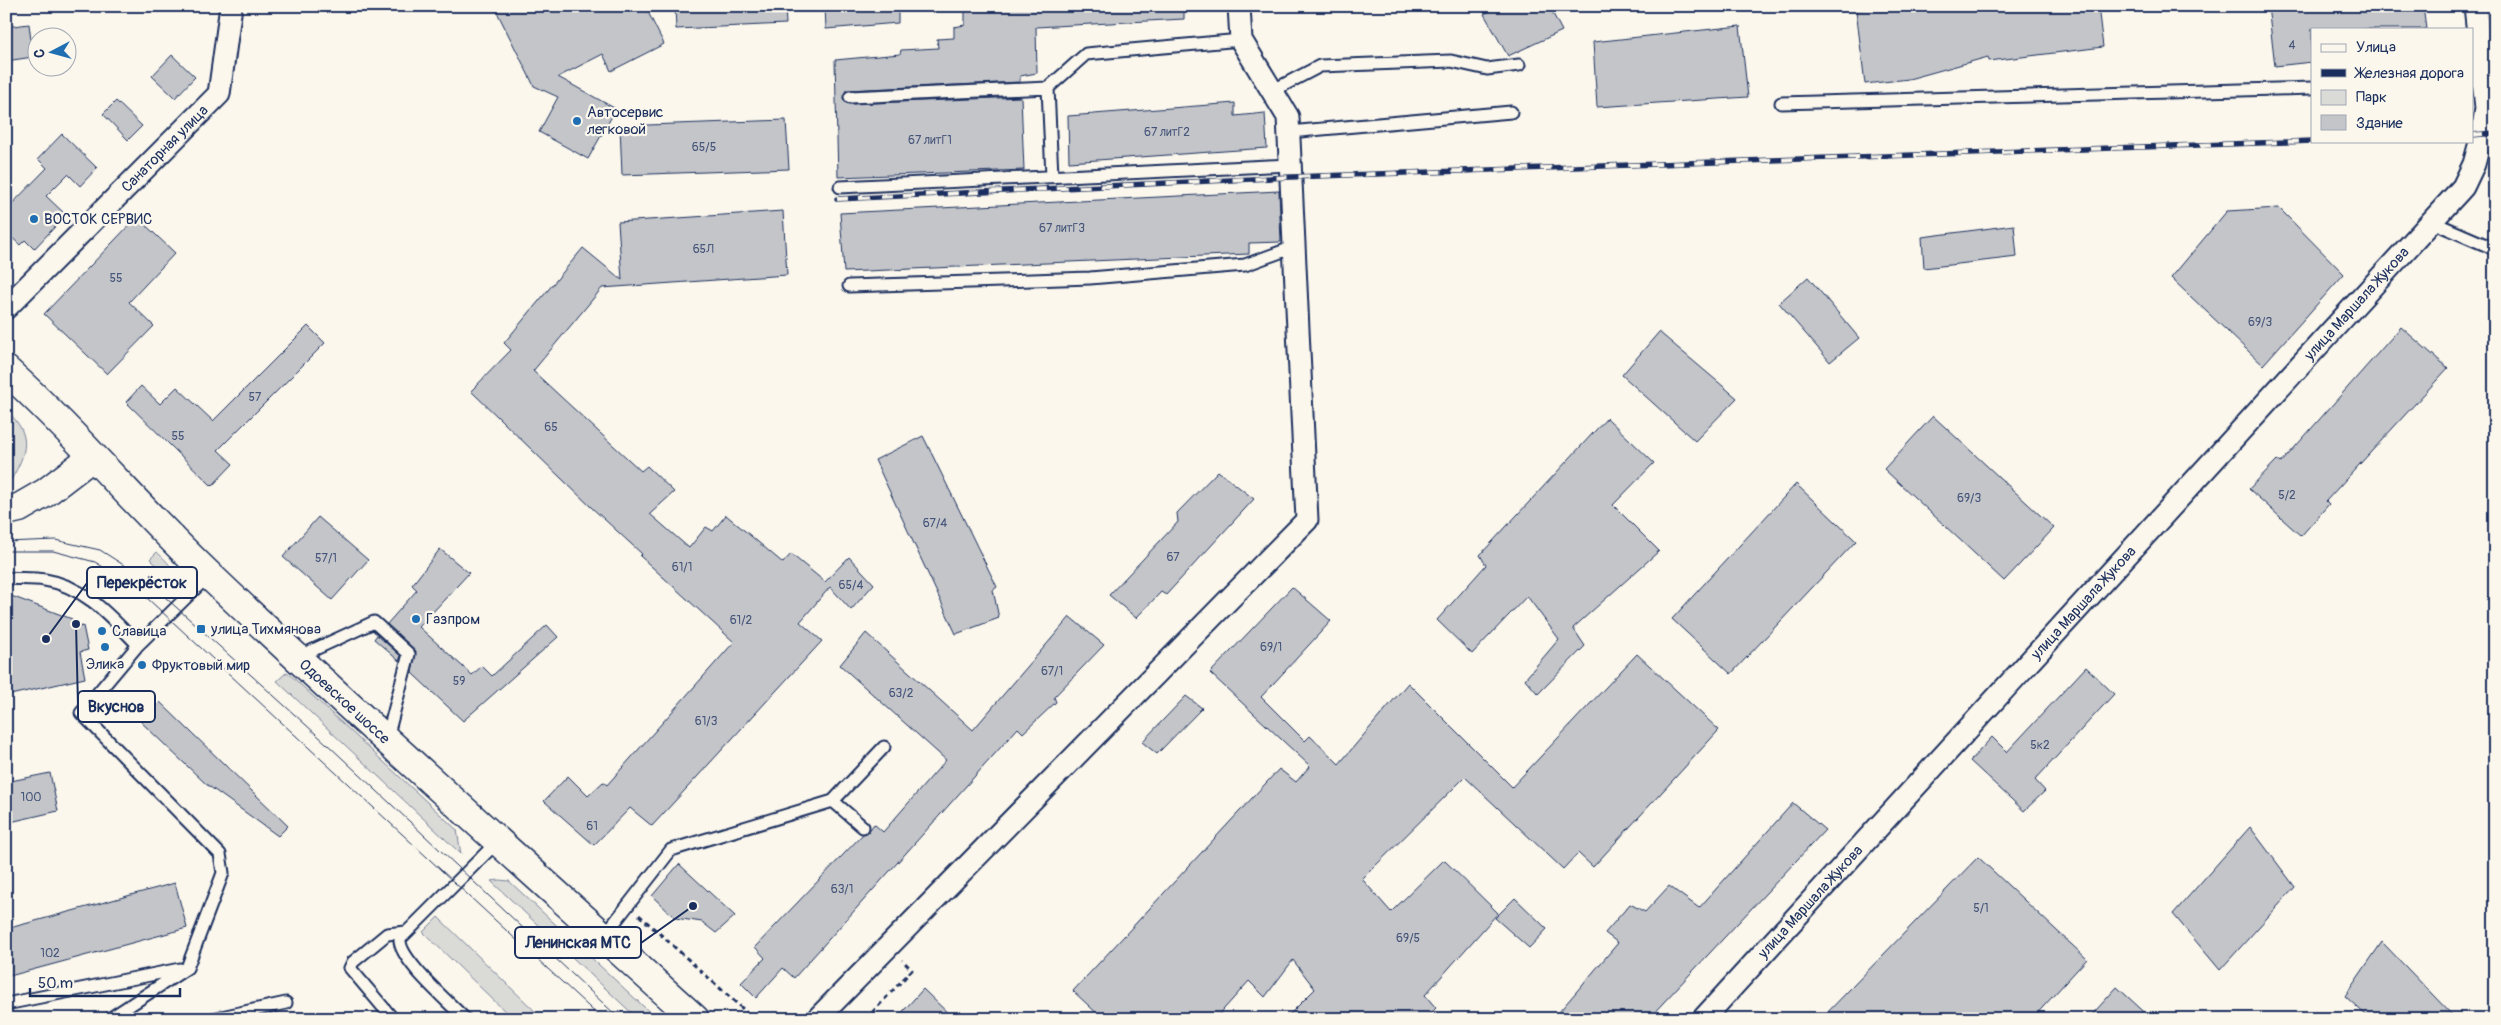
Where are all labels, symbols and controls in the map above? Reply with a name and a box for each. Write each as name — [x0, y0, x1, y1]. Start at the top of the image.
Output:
north arrow — [28, 28, 78, 78]
legend — [2311, 28, 2474, 142]
house number: 4 — [2289, 38, 2296, 53]
text: Улица — [2356, 38, 2396, 57]
text: С — [31, 48, 48, 58]
text: Железная дорога — [2354, 64, 2464, 83]
text: Парк — [2356, 88, 2387, 107]
street label: Санаторная улица — [117, 101, 212, 196]
place label: Автосервис легковой — [587, 103, 664, 139]
text: Здание — [2356, 114, 2403, 133]
marker: Автосервис легковой — [571, 115, 583, 127]
house number: 67 литГ2 — [1144, 125, 1190, 140]
house number: 67 литГ1 — [908, 133, 952, 148]
house number: 65/5 — [692, 140, 716, 155]
place label: ВОСТОК СЕРВИС — [44, 210, 152, 229]
marker: ВОСТОК СЕРВИС — [28, 213, 40, 225]
house number: 67 литГ3 — [1039, 221, 1085, 236]
house number: 65Л — [693, 242, 714, 257]
street label: улица Маршала Жукова — [2299, 243, 2413, 365]
house number: 55 — [109, 271, 123, 286]
house number: 69/3 — [2248, 315, 2272, 330]
house number: 57 — [249, 390, 262, 405]
house number: 65 — [544, 420, 558, 435]
house number: 55 — [171, 429, 185, 444]
house number: 5/2 — [2278, 488, 2296, 503]
house number: 69/3 — [1957, 491, 1981, 506]
house number: 67/4 — [923, 516, 947, 531]
street label: улица Маршала Жукова — [2026, 542, 2140, 664]
house number: 67 — [1166, 550, 1180, 565]
house number: 57/1 — [315, 551, 337, 566]
house number: 61/1 — [672, 560, 692, 575]
callout: Перекрёсток — [87, 567, 197, 598]
text: Перекрёсток — [97, 573, 187, 593]
house number: 65/4 — [839, 578, 863, 593]
place label: Газпром — [426, 610, 480, 629]
marker: Газпром — [410, 613, 422, 625]
house number: 61/2 — [730, 613, 753, 628]
place label: улица Тихмянова — [210, 620, 321, 639]
place label: Славица — [112, 622, 167, 641]
marker: улица Тихмянова — [195, 623, 207, 635]
marker: Славица — [96, 625, 108, 637]
house number: 69/1 — [1260, 640, 1282, 655]
marker: Элика — [99, 641, 111, 653]
place label: Элика — [86, 655, 124, 674]
street label: Одоевское шоссе — [295, 655, 394, 748]
place label: Фруктовый мир — [152, 656, 250, 675]
marker: Фруктовый мир — [136, 659, 148, 671]
house number: 67/1 — [1041, 664, 1063, 679]
house number: 59 — [453, 674, 465, 689]
house number: 63/2 — [889, 686, 914, 701]
callout: Вкуснов — [78, 691, 155, 722]
text: Вкуснов — [88, 697, 144, 717]
house number: 61/3 — [695, 714, 718, 729]
house number: 5к2 — [2030, 738, 2050, 753]
house number: 100 — [20, 790, 42, 805]
house number: 61 — [586, 819, 598, 834]
street label: улица Маршала Жукова — [1753, 841, 1867, 963]
house number: 63/1 — [831, 882, 853, 897]
house number: 5/1 — [1973, 901, 1989, 916]
callout: Ленинская МТС — [515, 927, 641, 958]
house number: 69/5 — [1396, 931, 1420, 946]
text: Ленинская МТС — [524, 933, 631, 953]
house number: 102 — [40, 946, 60, 961]
scale bar — [30, 965, 180, 997]
text: 50 m — [38, 974, 73, 993]

